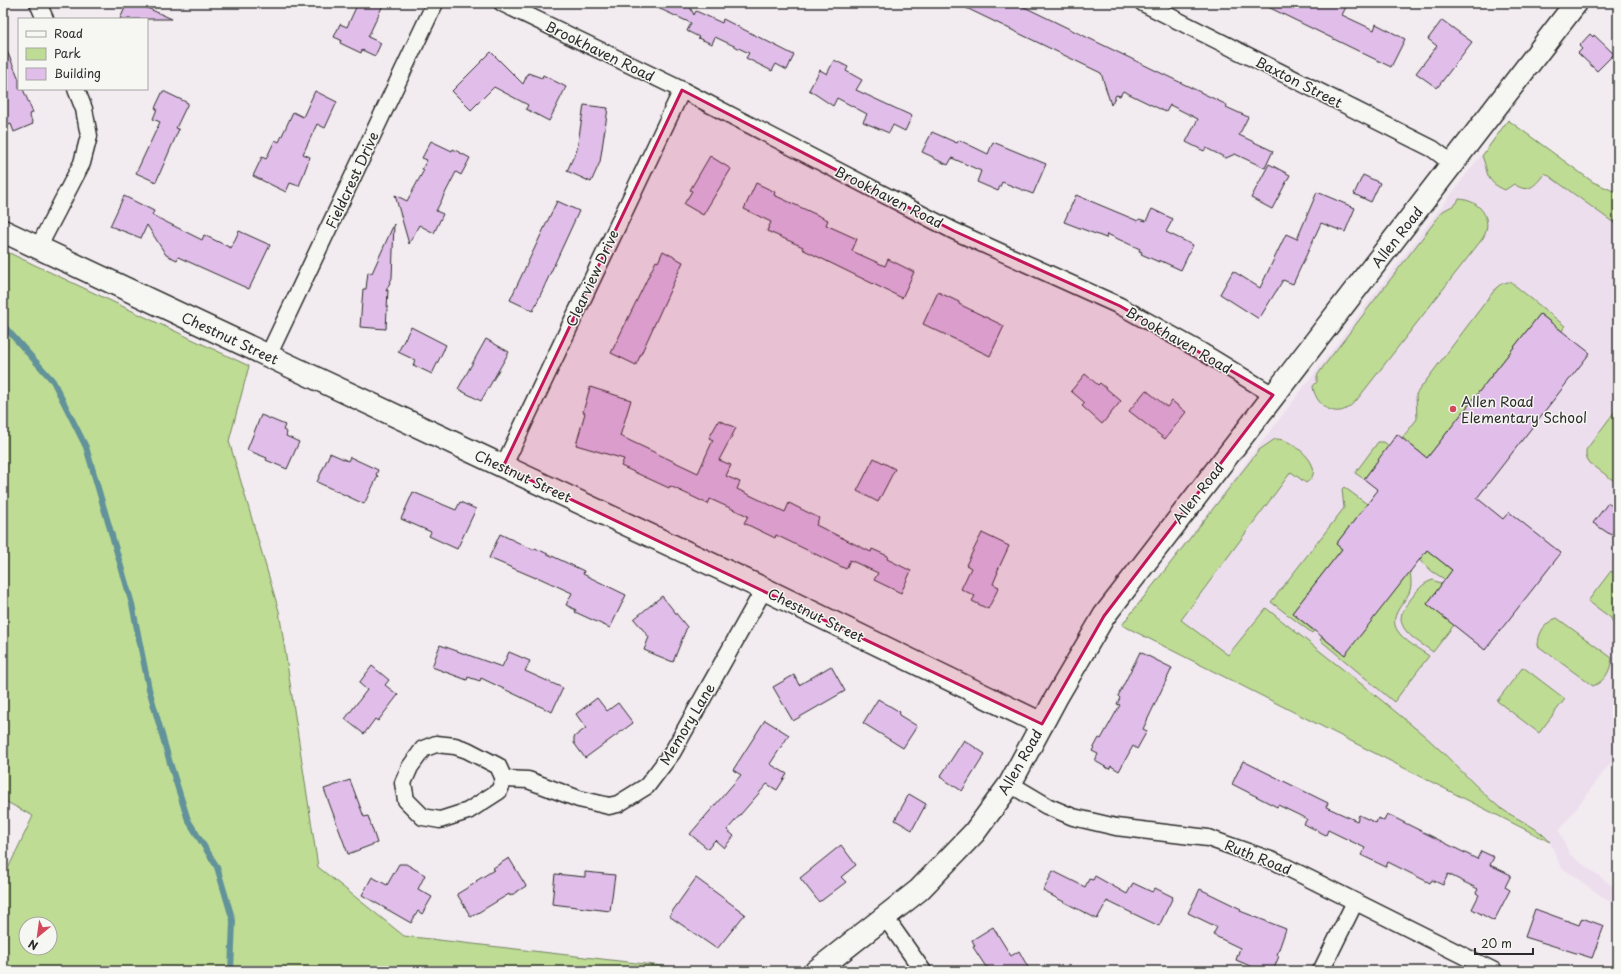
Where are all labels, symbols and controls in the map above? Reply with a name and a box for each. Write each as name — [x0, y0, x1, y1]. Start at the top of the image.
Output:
street label: Brookhaven Road — [542, 15, 658, 87]
legend — [18, 18, 148, 90]
text: Road — [54, 24, 83, 42]
text: Park — [54, 44, 81, 62]
street label: Baxton Street — [1252, 51, 1346, 113]
text: Building — [54, 64, 101, 82]
street label: Fieldcrest Drive — [320, 128, 384, 232]
street label: Brookhaven Road — [831, 161, 947, 233]
street label: Allen Road — [1366, 202, 1428, 272]
street label: Clearview Drive — [560, 226, 624, 330]
street label: Brookhaven Road — [1122, 301, 1236, 379]
street label: Chestnut Street — [178, 306, 282, 370]
place label: Allen Road Elementary School — [1461, 391, 1587, 428]
marker: Allen Road Elementary School — [1448, 404, 1458, 414]
street label: Chestnut Street — [471, 444, 575, 508]
street label: Allen Road — [1167, 458, 1229, 528]
street label: Chestnut Street — [764, 583, 868, 647]
street label: Memory Lane — [654, 679, 720, 769]
street label: Allen Road — [993, 725, 1047, 799]
street label: Ruth Road — [1222, 834, 1294, 880]
north arrow — [18, 916, 58, 956]
scale bar — [1475, 930, 1533, 956]
text: 20 m — [1481, 934, 1512, 952]
text: N — [25, 935, 41, 955]

